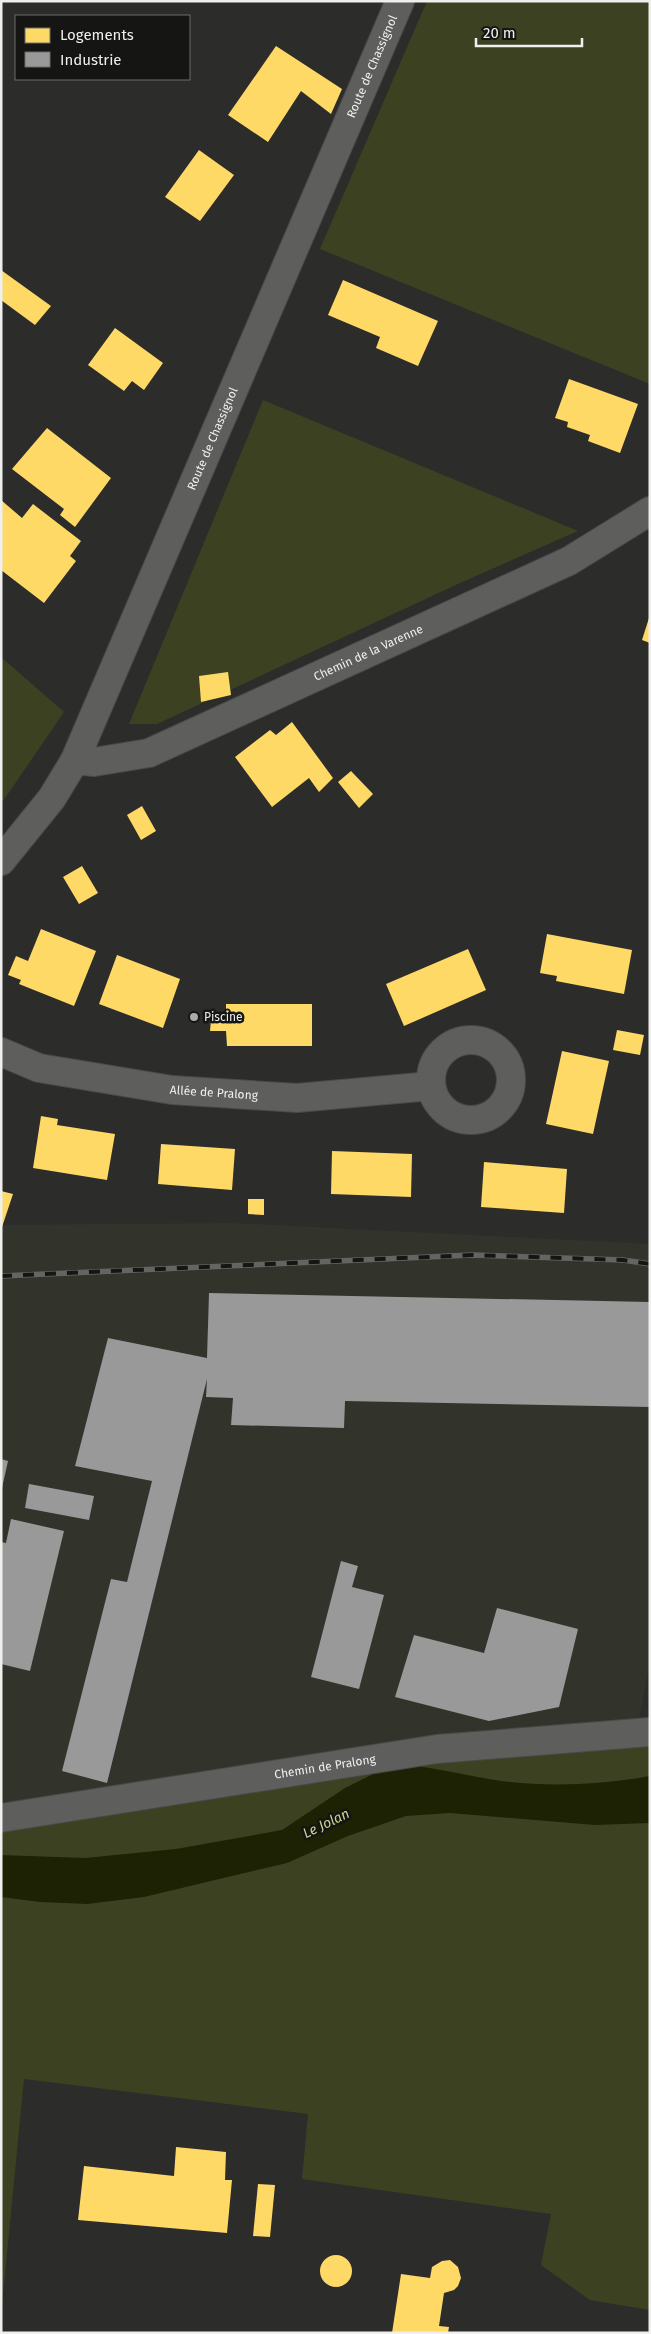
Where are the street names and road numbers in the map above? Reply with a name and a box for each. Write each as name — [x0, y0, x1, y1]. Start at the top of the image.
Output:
street label: Route de Chassignol — [344, 12, 400, 120]
street label: Route de Chassignol — [184, 385, 241, 492]
street label: Chemin de la Varenne — [312, 622, 425, 684]
street label: Allée de Pralong — [169, 1083, 259, 1103]
street label: Chemin de Pralong — [273, 1752, 377, 1782]

